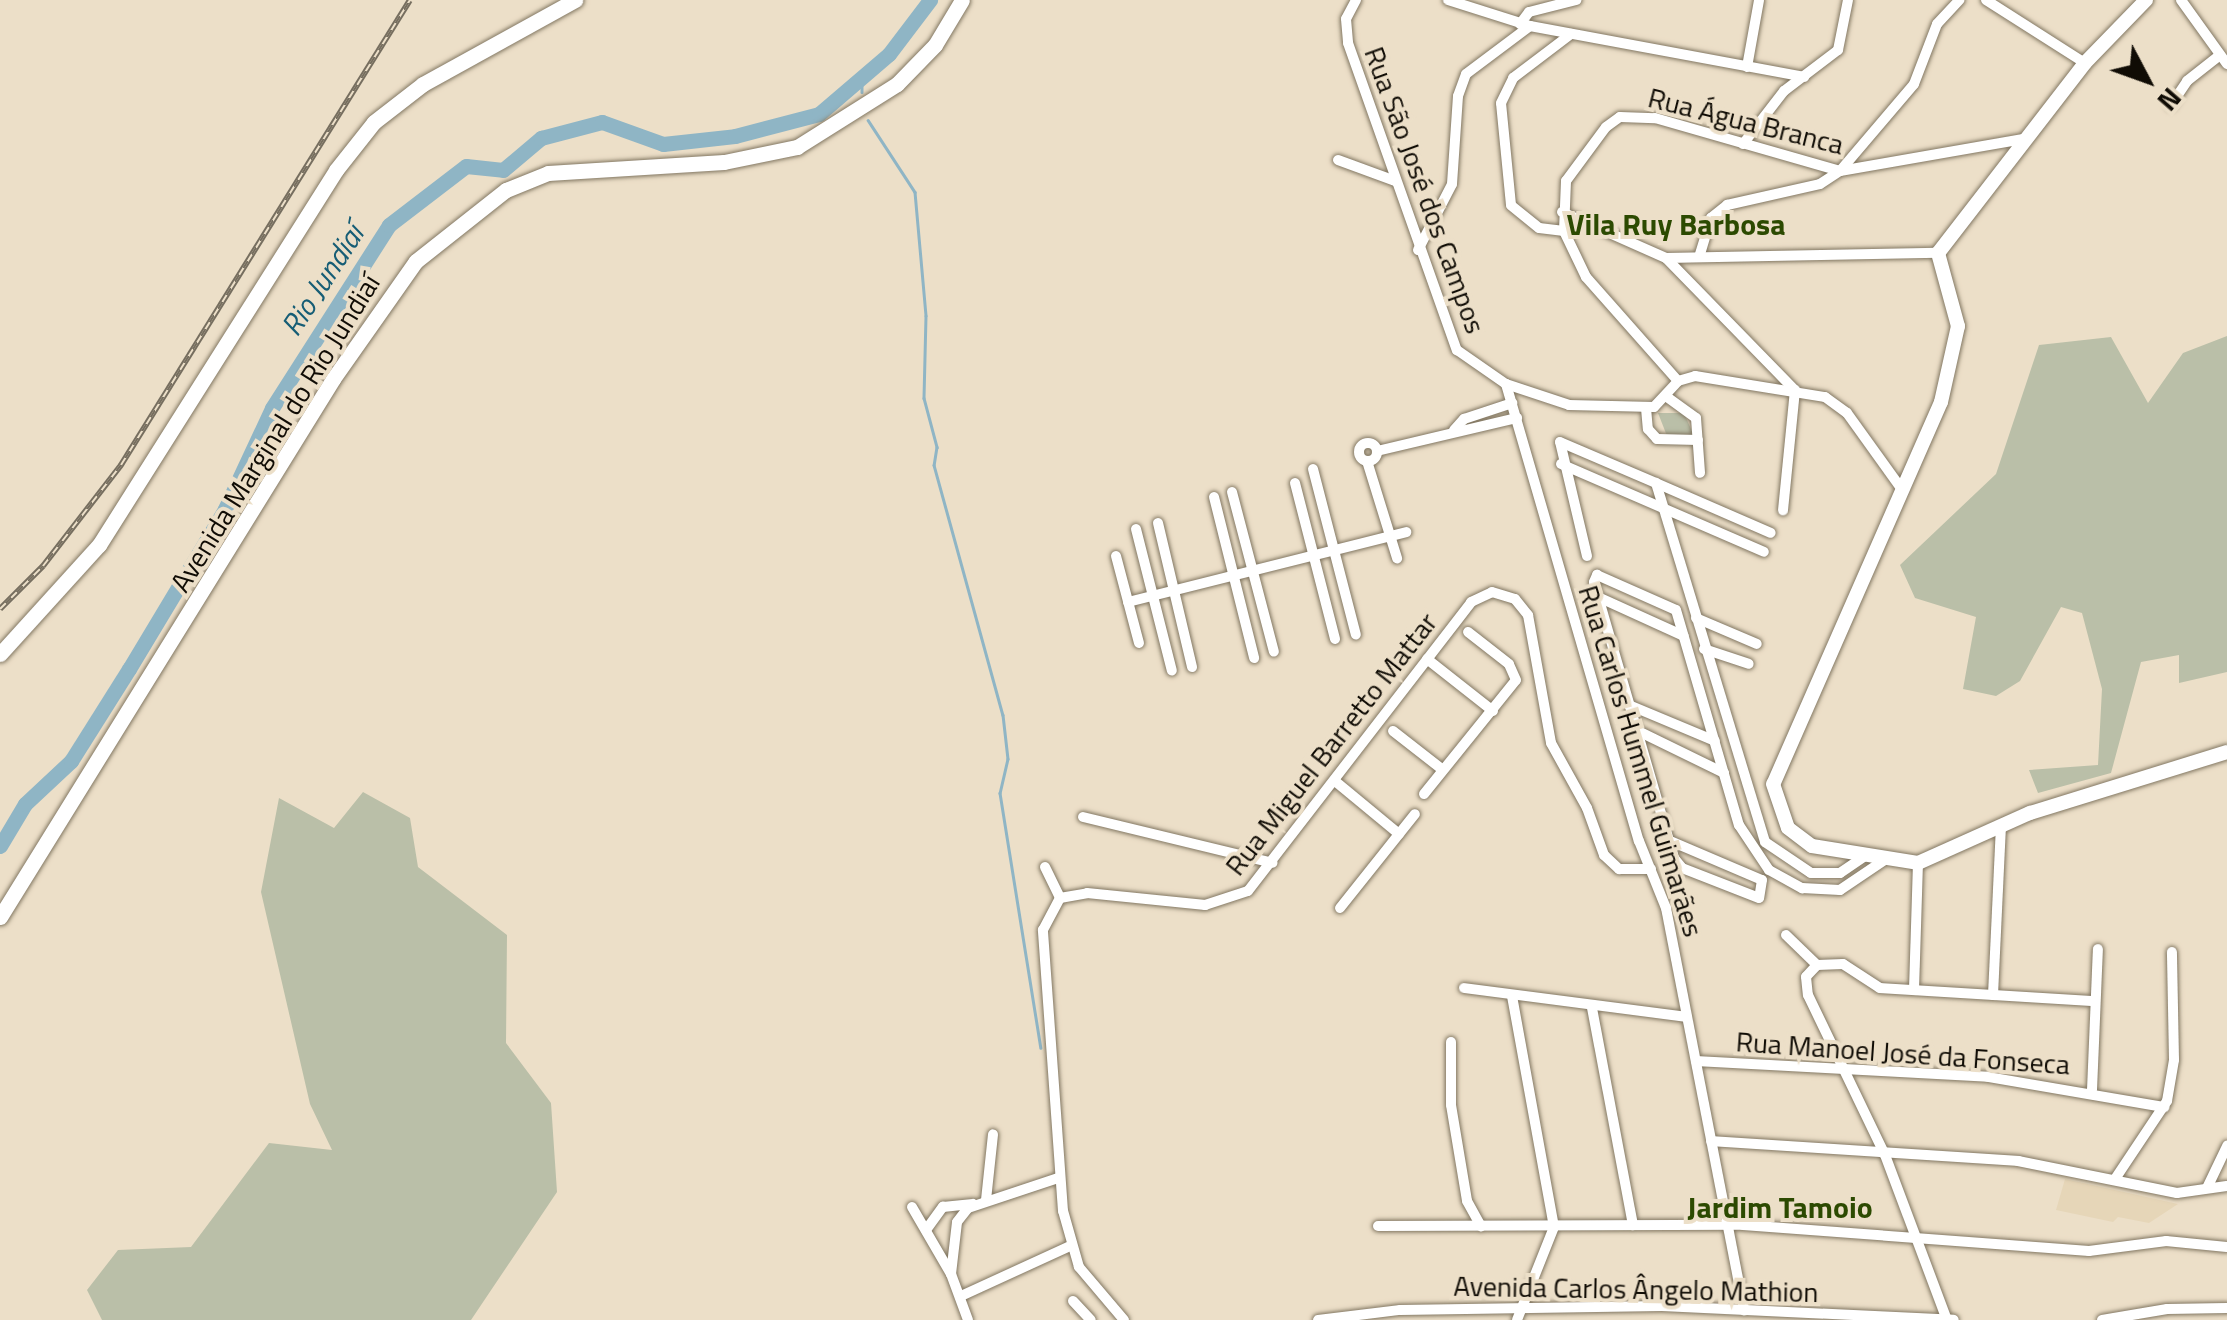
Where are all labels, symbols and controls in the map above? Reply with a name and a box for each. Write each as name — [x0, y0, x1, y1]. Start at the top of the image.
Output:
north arrow — [2097, 30, 2197, 130]
street label: Rua São José dos Campos — [1357, 42, 1493, 338]
text: N — [2147, 79, 2193, 121]
street label: Rua Água Branca — [1645, 80, 1847, 162]
district label: Vila Ruy Barbosa — [1566, 206, 1786, 242]
water label: Rio Jundiaí — [273, 218, 371, 342]
street label: Avenida Marginal do Rio Jundiaí — [163, 268, 387, 598]
street label: Rua Carlos Hummel Guimarães — [1572, 581, 1710, 941]
street label: Rua Miguel Barretto Mattar — [1218, 606, 1444, 882]
street label: Rua Manoel José da Fonseca — [1735, 1025, 2071, 1081]
district label: Jardim Tamoio — [1687, 1189, 1873, 1225]
street label: Avenida Carlos Ângelo Mathion — [1453, 1269, 1819, 1309]

